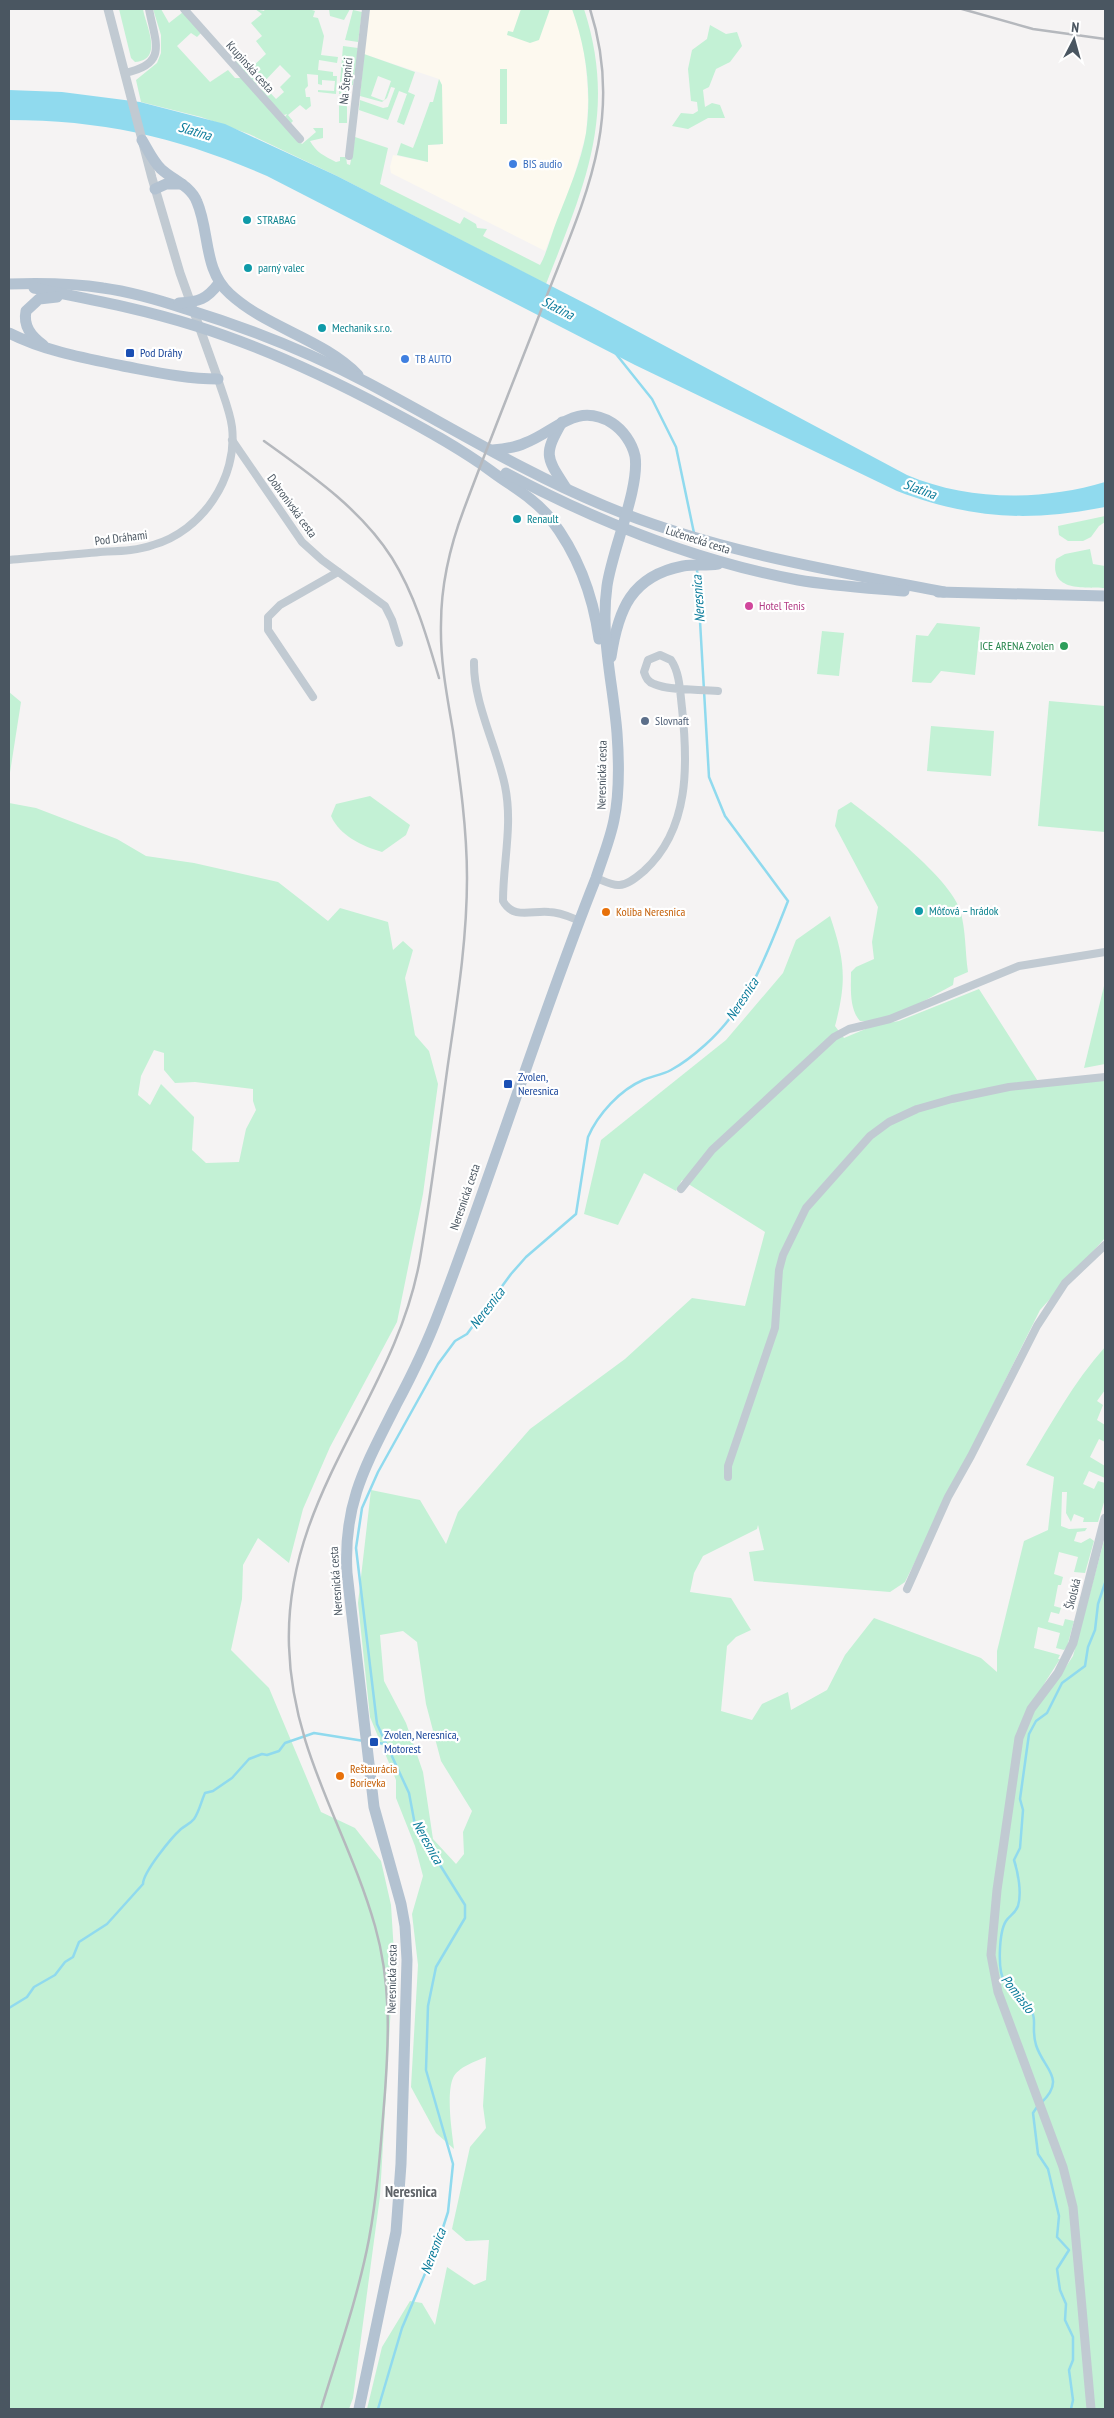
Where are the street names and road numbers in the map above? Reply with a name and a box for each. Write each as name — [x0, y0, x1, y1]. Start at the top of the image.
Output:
street label: Krupinská cesta — [223, 38, 278, 96]
street label: Na Štepnici — [336, 57, 355, 105]
street label: Dobronivská cesta — [264, 471, 321, 541]
street label: Lučenecká cesta — [664, 522, 732, 557]
street label: Pod Dráhami — [94, 527, 148, 548]
street label: Neresnická cesta — [593, 740, 610, 810]
street label: Neresnická cesta — [446, 1162, 483, 1232]
street label: Neresnická cesta — [326, 1546, 345, 1616]
street label: Školská — [1061, 1577, 1084, 1611]
street label: Neresnická cesta — [383, 1944, 400, 2014]

